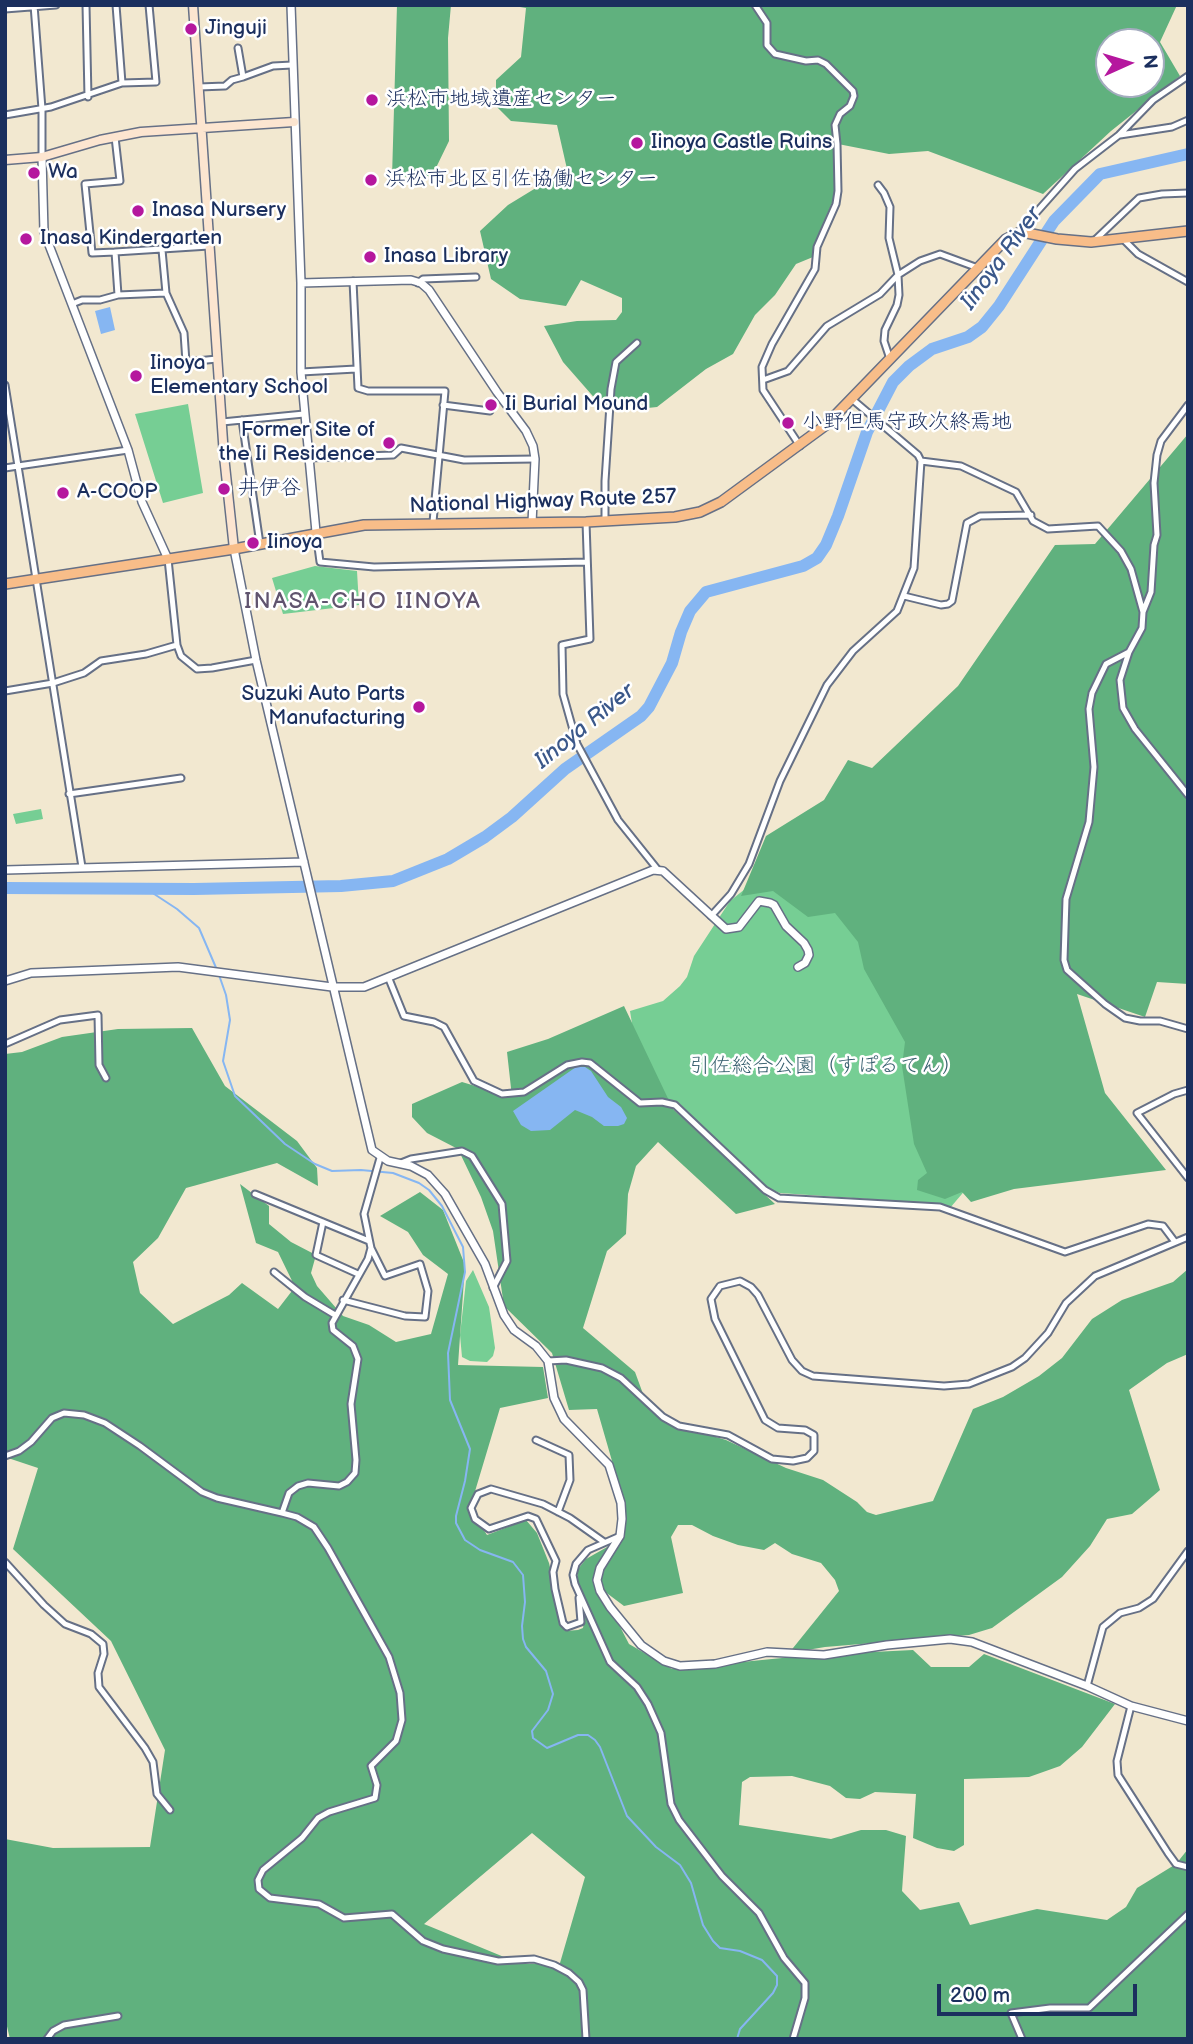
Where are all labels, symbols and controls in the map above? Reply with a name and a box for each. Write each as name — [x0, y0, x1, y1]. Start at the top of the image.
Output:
place label: Jinguji — [205, 16, 267, 42]
marker: Jinguji — [183, 21, 199, 37]
north arrow — [1095, 28, 1165, 98]
text: N — [1137, 54, 1161, 70]
place label: 浜松市地域遺産センター — [386, 87, 617, 113]
marker: 浜松市地域遺産センター — [364, 92, 380, 108]
place label: Iinoya Castle Ruins — [651, 130, 833, 156]
marker: Iinoya Castle Ruins — [629, 135, 645, 151]
place label: Wa — [48, 160, 78, 186]
marker: Wa — [26, 165, 42, 181]
place label: 浜松市北区引佐協働センター — [385, 167, 658, 193]
marker: 浜松市北区引佐協働センター — [363, 172, 379, 188]
place label: Inasa Nursery — [152, 198, 286, 224]
water label: Iinoya River — [955, 202, 1049, 316]
marker: Inasa Nursery — [130, 203, 146, 219]
place label: Inasa Kindergarten — [40, 226, 222, 252]
marker: Inasa Kindergarten — [18, 231, 34, 247]
place label: Inasa Library — [384, 244, 508, 270]
marker: Inasa Library — [362, 249, 378, 265]
place label: Iinoya Elementary School — [150, 351, 328, 401]
marker: Iinoya Elementary School — [128, 368, 144, 384]
place label: Ii Burial Mound — [505, 392, 648, 418]
marker: Ii Burial Mound — [483, 397, 499, 413]
place label: 小野但馬守政次終焉地 — [802, 410, 1012, 436]
marker: 小野但馬守政次終焉地 — [780, 415, 796, 431]
place label: Former Site of the Ii Residence — [219, 418, 375, 468]
marker: Former Site of the Ii Residence — [381, 435, 397, 451]
place label: 井伊谷 — [238, 476, 301, 502]
place label: A-COOP — [77, 480, 157, 506]
marker: 井伊谷 — [216, 481, 232, 497]
marker: A-COOP — [55, 485, 71, 501]
street label: National Highway Route 257 — [409, 485, 677, 519]
place label: Iinoya — [267, 530, 323, 556]
marker: Iinoya — [245, 535, 261, 551]
district label: INASA-CHO IINOYA — [246, 588, 480, 616]
water label: Iinoya River — [530, 678, 640, 776]
place label: Suzuki Auto Parts Manufacturing — [242, 682, 405, 732]
marker: Suzuki Auto Parts Manufacturing — [411, 699, 427, 715]
park label: 引佐総合公園（すぽるてん） — [690, 1054, 962, 1080]
scale bar — [941, 1970, 1140, 2014]
text: 200 m — [950, 1983, 1010, 2008]

